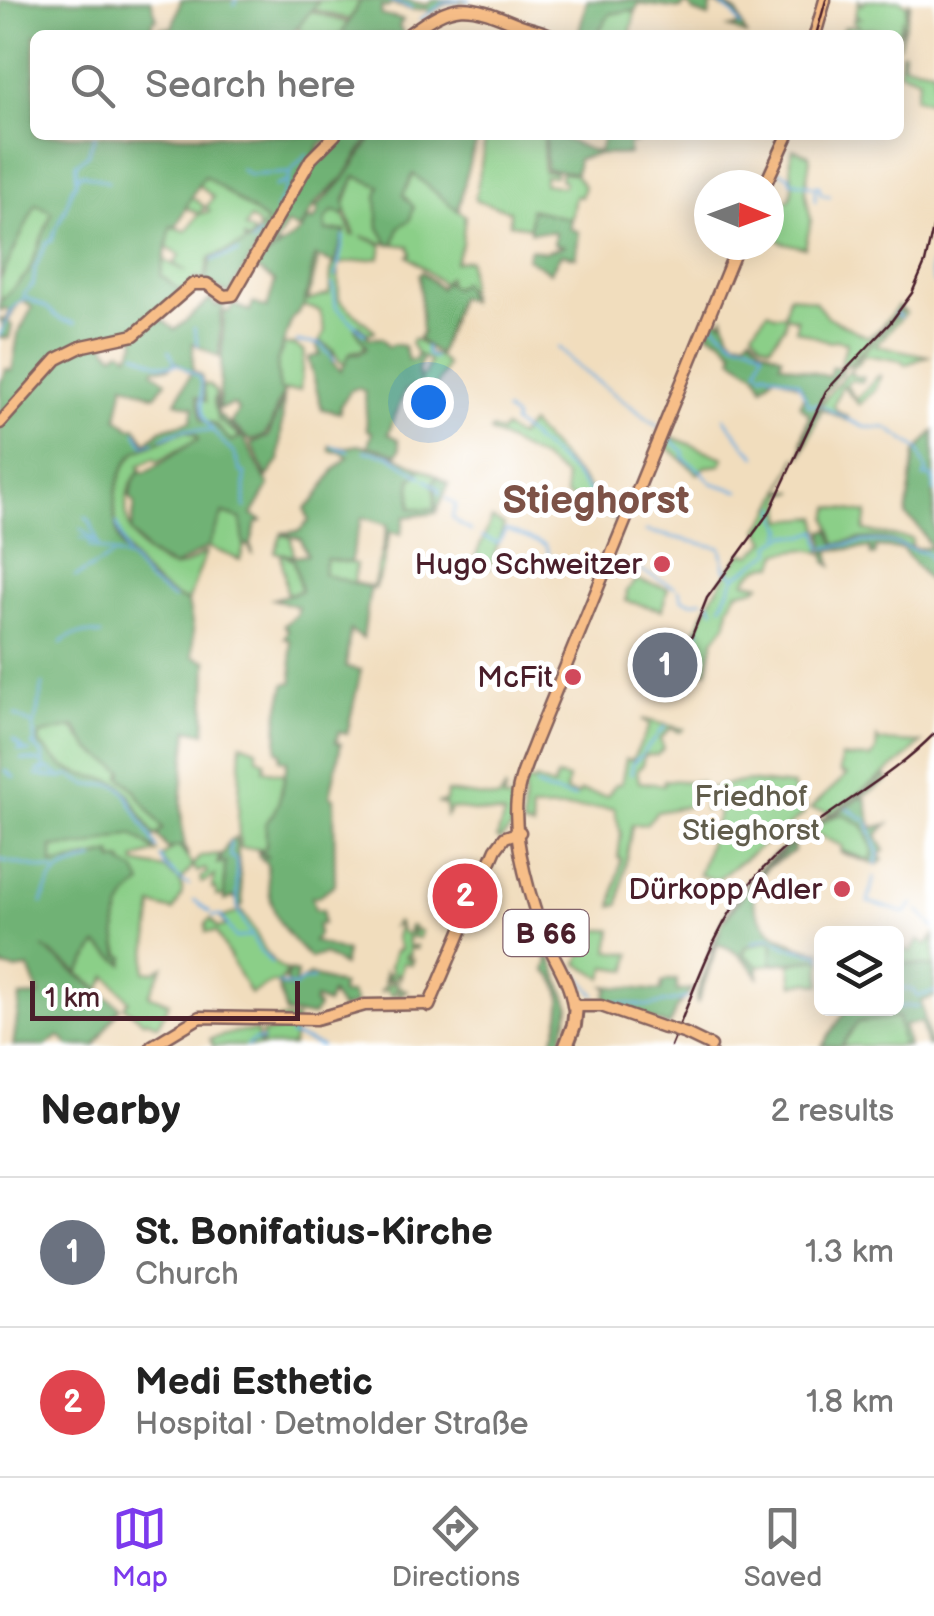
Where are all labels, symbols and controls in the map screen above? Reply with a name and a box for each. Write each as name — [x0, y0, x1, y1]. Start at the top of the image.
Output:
search box — [30, 30, 904, 140]
icon: search — [65, 58, 120, 113]
text: Search here — [145, 63, 356, 108]
north arrow — [694, 170, 784, 260]
your location — [403, 377, 454, 428]
district label: Stieghorst — [503, 477, 689, 525]
place label: Hugo Schweitzer — [415, 547, 643, 583]
marker: Hugo Schweitzer — [651, 553, 673, 575]
pin: 1 — [632, 628, 698, 702]
place label: McFit — [477, 660, 553, 696]
marker: McFit — [562, 666, 584, 688]
park label: Friedhof Stieghorst — [682, 779, 820, 849]
pin: 2 — [432, 858, 498, 934]
place label: Dürkopp Adler — [628, 872, 823, 908]
marker: Dürkopp Adler — [831, 878, 853, 900]
road number: B 66 — [504, 910, 588, 956]
map controls — [814, 926, 904, 1016]
button: layers — [814, 926, 904, 1016]
scale bar — [30, 976, 300, 1020]
text: 1 km — [45, 982, 100, 1015]
text: Nearby — [40, 1086, 180, 1137]
text: 2 results — [770, 1092, 894, 1131]
text: St. Bonifatius-Kirche — [135, 1210, 493, 1255]
text: 1 — [66, 1233, 79, 1272]
text: 1.3 km — [805, 1233, 894, 1272]
text: Church — [135, 1255, 239, 1294]
text: Medi Esthetic — [135, 1360, 373, 1405]
text: 2 — [63, 1383, 82, 1422]
text: 1.8 km — [806, 1383, 894, 1422]
text: Hospital · Detmolder Straße — [135, 1405, 529, 1444]
tab: Map — [112, 1501, 168, 1594]
tab: Directions — [391, 1501, 520, 1594]
tab: Saved — [744, 1501, 822, 1594]

